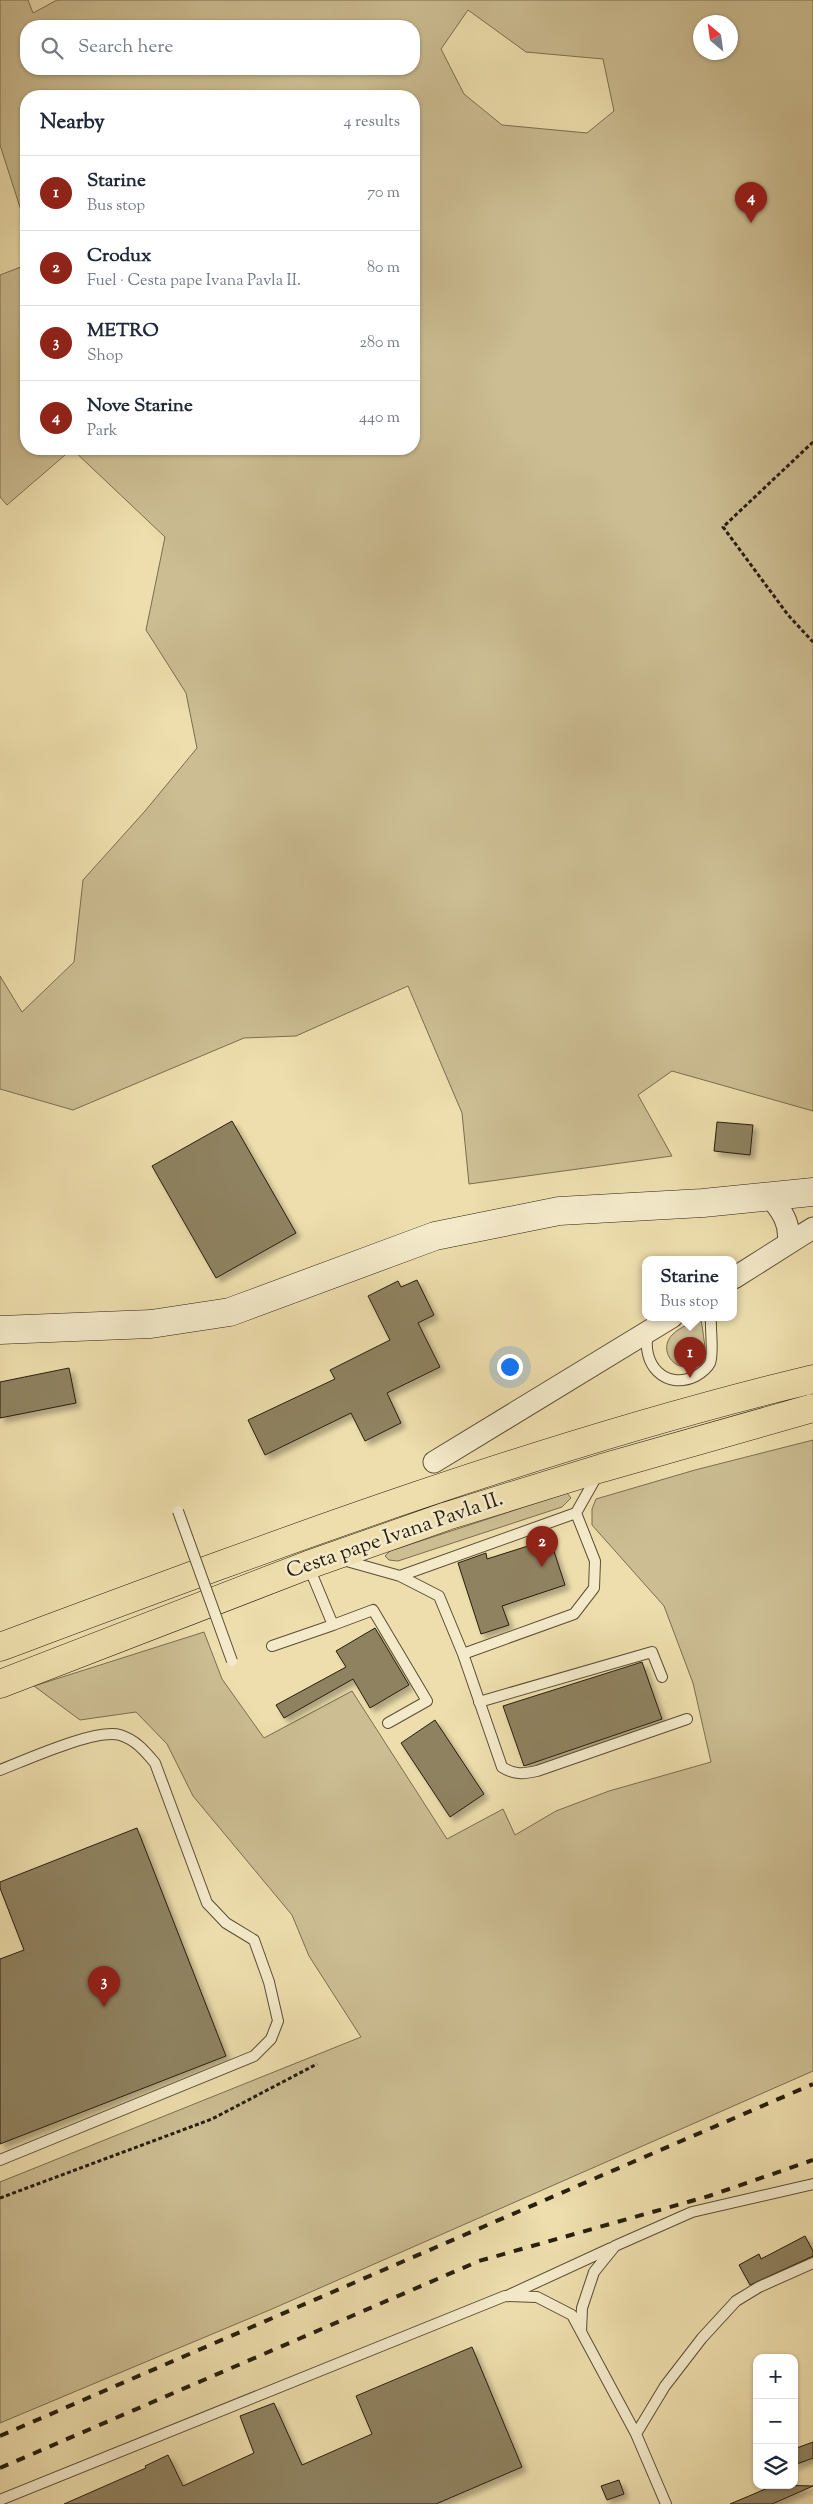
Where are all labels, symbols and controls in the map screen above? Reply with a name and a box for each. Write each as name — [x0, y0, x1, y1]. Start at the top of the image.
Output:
north arrow — [693, 15, 738, 60]
search box — [20, 20, 420, 75]
icon: search — [38, 34, 66, 62]
text: Search here — [78, 34, 173, 61]
text: Nearby — [40, 108, 105, 138]
text: 4 results — [344, 111, 400, 134]
text: Starine — [87, 168, 146, 195]
text: 1 — [53, 182, 59, 205]
text: 70 m — [367, 182, 400, 205]
pin: 4 — [735, 182, 767, 223]
text: Bus stop — [87, 195, 145, 218]
text: Crodux — [87, 243, 151, 270]
text: 2 — [52, 257, 60, 280]
text: 80 m — [367, 257, 400, 280]
text: Fuel · Cesta pape Ivana Pavla II. — [87, 270, 301, 293]
text: METRO — [87, 318, 159, 345]
text: 3 — [53, 332, 59, 355]
text: 280 m — [359, 332, 400, 355]
text: Shop — [87, 345, 123, 368]
text: Nove Starine — [87, 393, 193, 420]
text: 4 — [52, 407, 60, 430]
text: 440 m — [359, 407, 400, 430]
text: Park — [87, 420, 118, 443]
popup — [642, 1256, 737, 1321]
text: Starine — [660, 1264, 719, 1291]
text: Bus stop — [660, 1291, 718, 1314]
pin: 1 — [674, 1337, 706, 1378]
your location — [497, 1354, 523, 1380]
street label: Cesta pape Ivana Pavla II. — [282, 1485, 508, 1587]
pin: 2 — [526, 1526, 558, 1567]
pin: 3 — [88, 1966, 120, 2007]
map controls — [753, 2354, 798, 2489]
button: + — [753, 2354, 798, 2399]
button: − — [753, 2399, 798, 2444]
button: layers — [753, 2444, 798, 2489]

